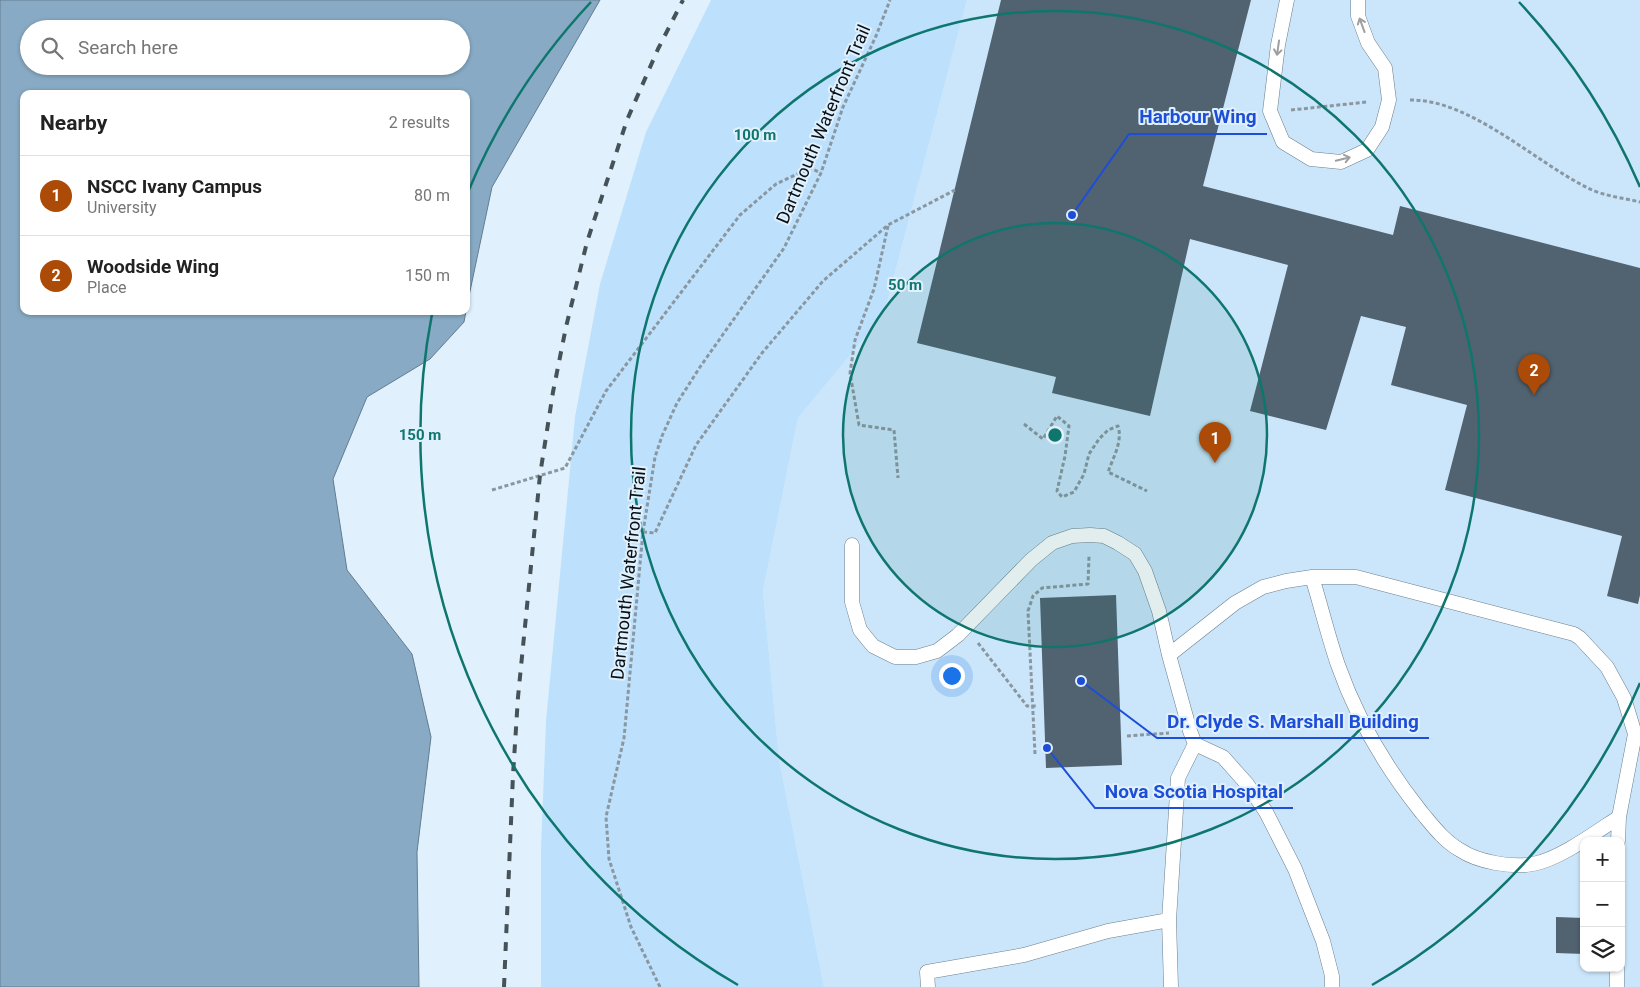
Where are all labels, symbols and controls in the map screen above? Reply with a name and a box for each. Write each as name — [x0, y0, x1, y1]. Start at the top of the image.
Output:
one-way arrow — [1357, 18, 1366, 34]
search box — [20, 20, 470, 75]
street label: Dartmouth Waterfront Trail — [771, 21, 875, 227]
icon: search — [38, 34, 66, 62]
text: Search here — [78, 36, 178, 59]
one-way arrow — [1272, 39, 1282, 55]
callout: Harbour Wing — [1129, 100, 1267, 134]
text: Harbour Wing — [1139, 105, 1257, 128]
text: Nearby — [40, 111, 107, 135]
text: 2 results — [389, 113, 450, 132]
text: 100 m — [734, 126, 776, 144]
one-way arrow — [1335, 154, 1351, 163]
text: NSCC Ivany Campus — [87, 175, 262, 198]
text: 1 — [51, 186, 61, 205]
text: 80 m — [414, 186, 450, 205]
text: University — [87, 198, 157, 217]
text: Woodside Wing — [87, 255, 219, 278]
text: 2 — [51, 266, 61, 285]
text: 150 m — [405, 266, 450, 285]
text: 50 m — [888, 276, 922, 294]
text: Place — [87, 278, 127, 297]
pin: 2 — [1518, 354, 1550, 395]
pin: 1 — [1199, 422, 1231, 463]
text: 150 m — [399, 426, 441, 444]
centre of rings — [1046, 426, 1064, 444]
street label: Dartmouth Waterfront Trail — [606, 465, 650, 681]
your location — [939, 663, 965, 689]
callout: Dr. Clyde S. Marshall Building — [1157, 704, 1429, 738]
text: Dr. Clyde S. Marshall Building — [1167, 710, 1419, 733]
callout: Nova Scotia Hospital — [1095, 774, 1293, 808]
text: Nova Scotia Hospital — [1105, 780, 1283, 803]
map controls — [1580, 837, 1625, 972]
button: + — [1580, 837, 1625, 882]
button: − — [1580, 882, 1625, 927]
button: layers — [1580, 927, 1625, 972]

